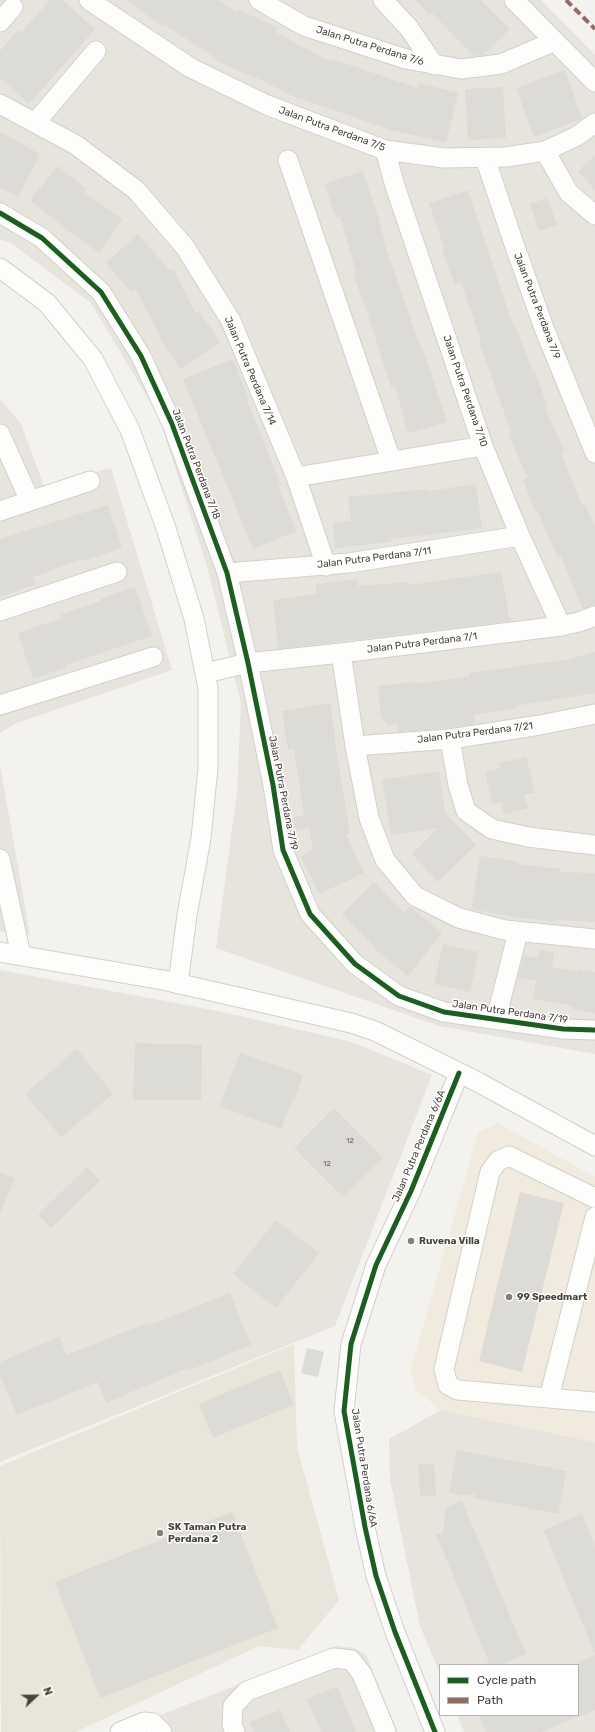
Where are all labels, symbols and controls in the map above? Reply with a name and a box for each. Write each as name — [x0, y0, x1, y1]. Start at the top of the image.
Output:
street label: Jalan Putra Perdana 7/6 — [315, 24, 425, 68]
street label: Jalan Putra Perdana 7/5 — [277, 104, 387, 154]
street label: Jalan Putra Perdana 7/9 — [511, 251, 563, 361]
street label: Jalan Putra Perdana 7/14 — [222, 315, 278, 427]
street label: Jalan Putra Perdana 7/10 — [440, 334, 490, 448]
street label: Jalan Putra Perdana 7/18 — [169, 407, 223, 521]
street label: Jalan Putra Perdana 7/11 — [316, 545, 432, 571]
street label: Jalan Putra Perdana 7/1 — [366, 630, 478, 656]
street label: Jalan Putra Perdana 7/21 — [416, 720, 534, 746]
street label: Jalan Putra Perdana 7/19 — [266, 734, 300, 852]
street label: Jalan Putra Perdana 7/19 — [451, 998, 569, 1026]
street label: Jalan Putra Perdana 6/6A — [390, 1088, 448, 1204]
house number: 12 — [346, 1136, 354, 1146]
house number: 12 — [323, 1159, 331, 1169]
place label: Ruvena Villa — [419, 1235, 480, 1247]
marker: Ruvena Villa — [406, 1236, 416, 1246]
place label: 99 Speedmart — [517, 1291, 587, 1303]
marker: 99 Speedmart — [504, 1292, 514, 1302]
street label: Jalan Putra Perdana 6/6A — [349, 1408, 379, 1528]
place label: SK Taman Putra Perdana 2 — [168, 1521, 247, 1544]
marker: SK Taman Putra Perdana 2 — [155, 1528, 165, 1538]
legend — [439, 1664, 579, 1716]
text: Cycle path — [477, 1673, 536, 1687]
north arrow — [16, 1676, 56, 1716]
text: N — [40, 1685, 55, 1697]
text: Path — [477, 1693, 503, 1707]

